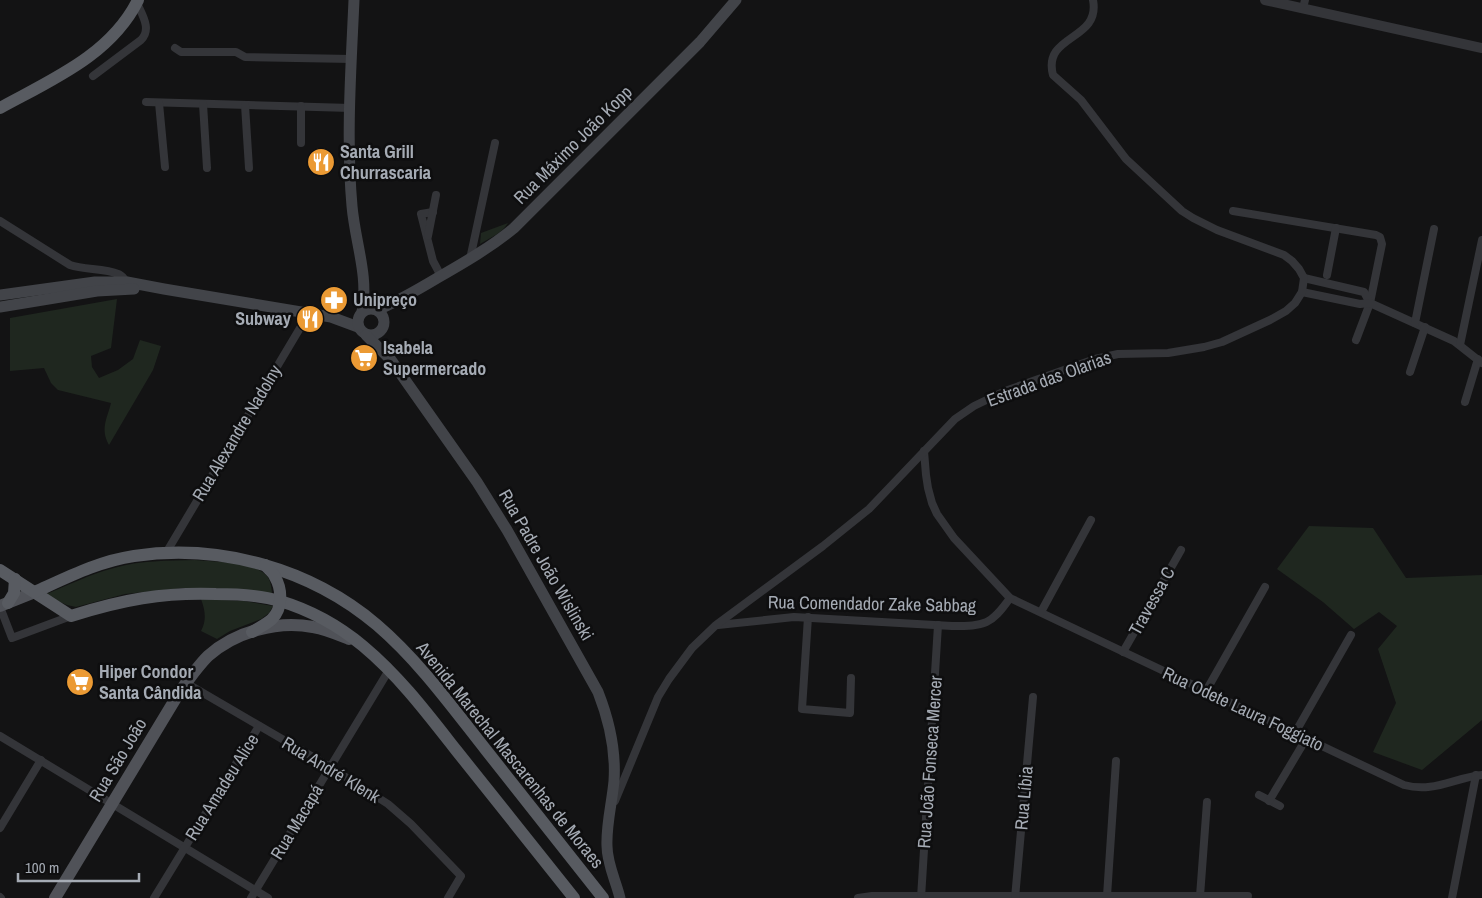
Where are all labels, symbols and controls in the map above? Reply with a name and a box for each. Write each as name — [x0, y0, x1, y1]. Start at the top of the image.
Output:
street label: Rua Máximo João Kopp — [508, 80, 637, 209]
place label: Santa Grill Churrascaria — [340, 139, 432, 185]
restaurant icon: Santa Grill Churrascaria — [306, 147, 336, 177]
pharmacy icon: Unipreço — [319, 285, 349, 315]
place label: Unipreço — [353, 287, 417, 312]
restaurant icon: Subway — [295, 304, 325, 334]
place label: Subway — [235, 306, 292, 331]
place label: Isabela Supermercado — [383, 335, 486, 381]
supermarket icon: Isabela Supermercado — [349, 343, 379, 373]
street label: Estrada das Olarias — [983, 344, 1114, 413]
street label: Rua Alexandre Nadolny — [186, 359, 288, 506]
street label: Rua Padre João Wislinski — [493, 485, 600, 645]
street label: Travessa C — [1122, 562, 1181, 640]
street label: Rua Comendador Zake Sabbag — [768, 589, 977, 618]
street label: Avenida Marechal Mascarenhas de Moraes — [410, 635, 610, 873]
place label: Hiper Condor Santa Cândida — [99, 659, 202, 705]
street label: Rua Odete Laura Foggiato — [1159, 660, 1328, 757]
supermarket icon: Hiper Condor Santa Cândida — [65, 667, 95, 697]
street label: Rua João Fonseca Mercer — [911, 675, 948, 849]
street label: Rua São João — [83, 713, 152, 806]
street label: Rua Amadeu Alice — [179, 729, 264, 845]
street label: Rua André Klenk — [277, 730, 386, 809]
street label: Rua Líbia — [1008, 765, 1039, 831]
street label: Rua Macapá — [264, 779, 329, 864]
scale bar — [18, 850, 139, 882]
text: 100 m — [25, 857, 59, 878]

